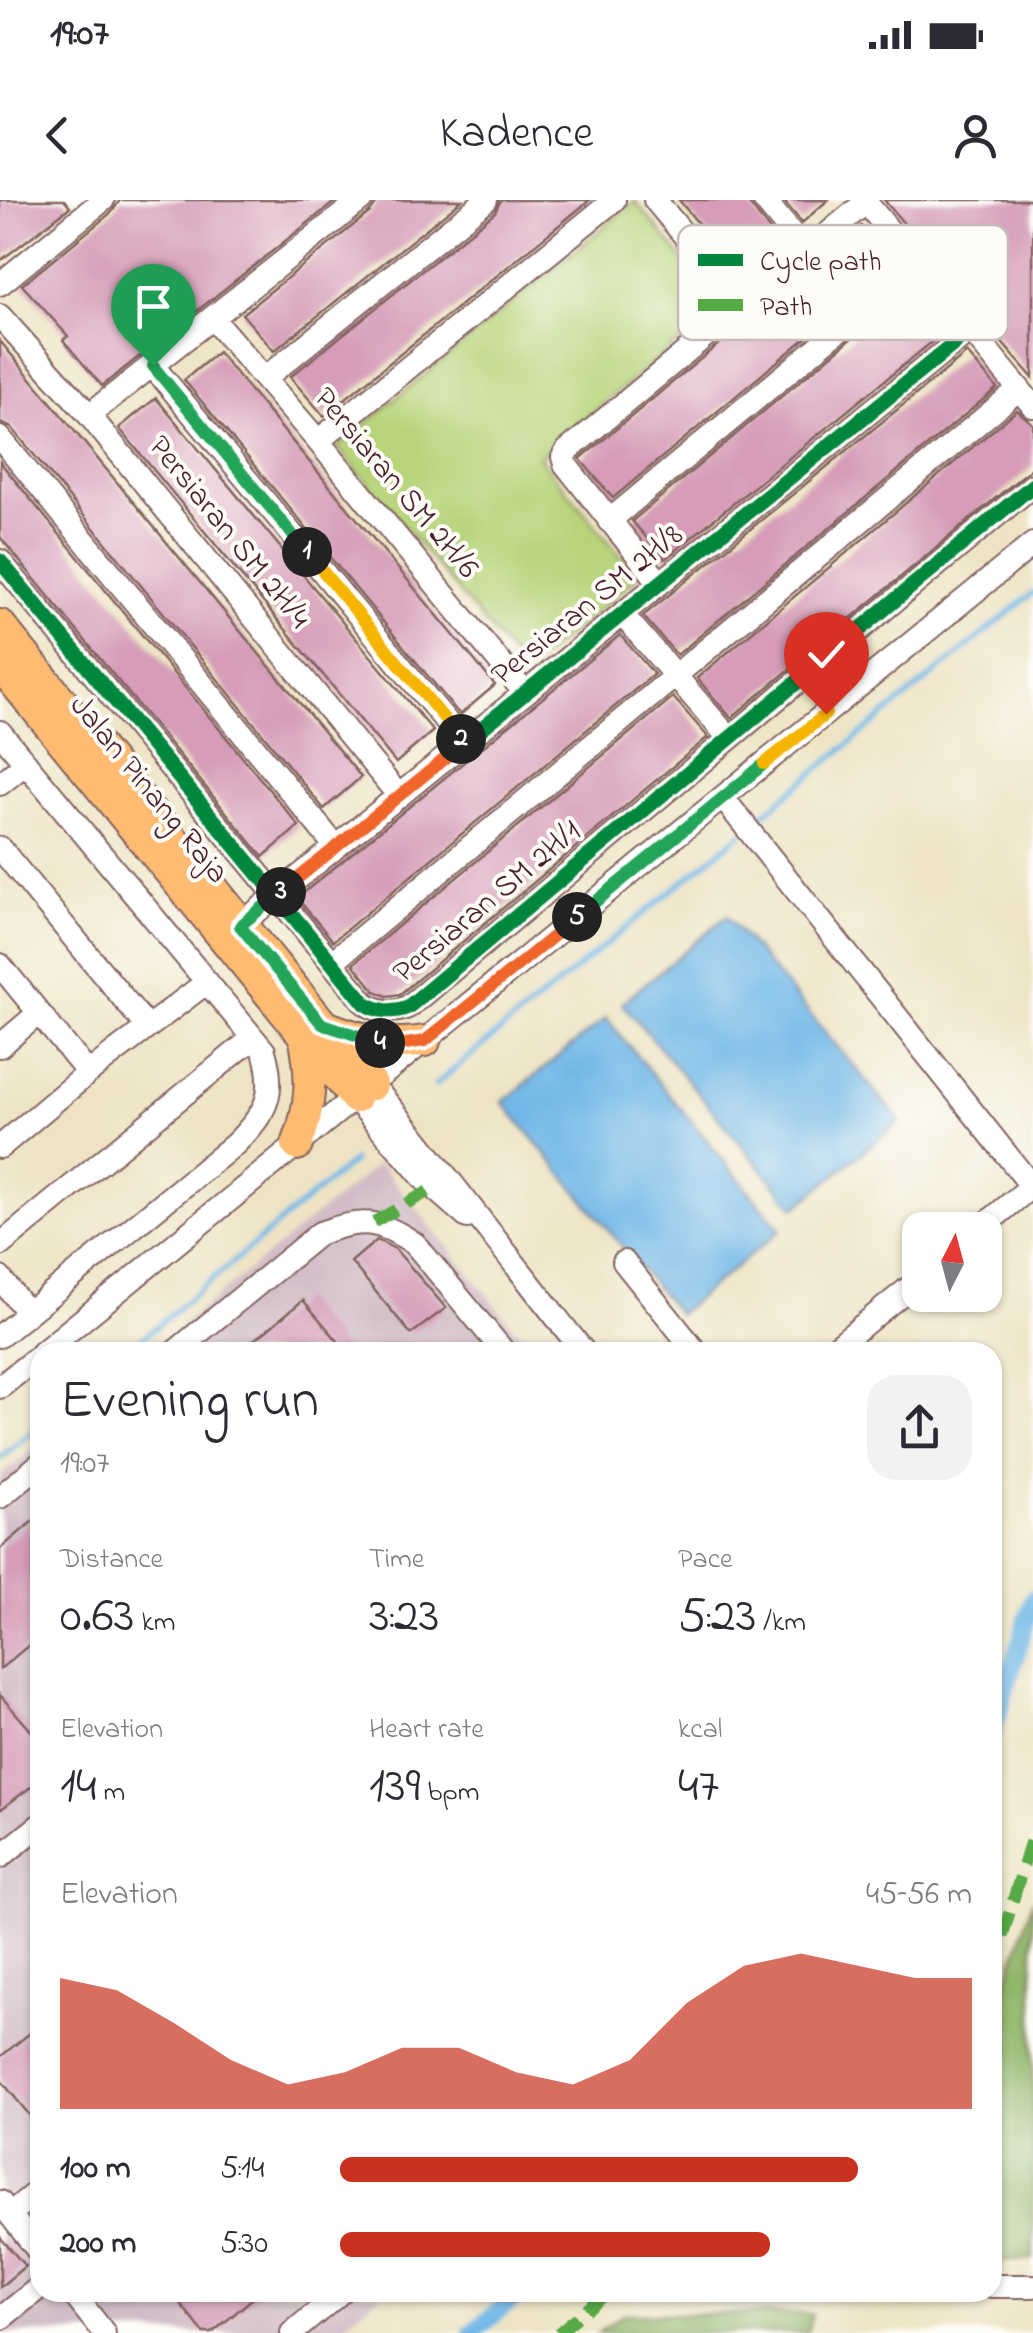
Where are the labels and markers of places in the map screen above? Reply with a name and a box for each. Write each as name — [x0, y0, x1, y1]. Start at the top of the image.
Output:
pin — [111, 264, 196, 367]
pin: 1 — [282, 527, 332, 577]
pin — [784, 612, 869, 715]
pin: 2 — [436, 714, 486, 764]
pin: 3 — [256, 867, 306, 917]
pin: 5 — [552, 892, 602, 942]
pin: 4 — [355, 1018, 405, 1068]

